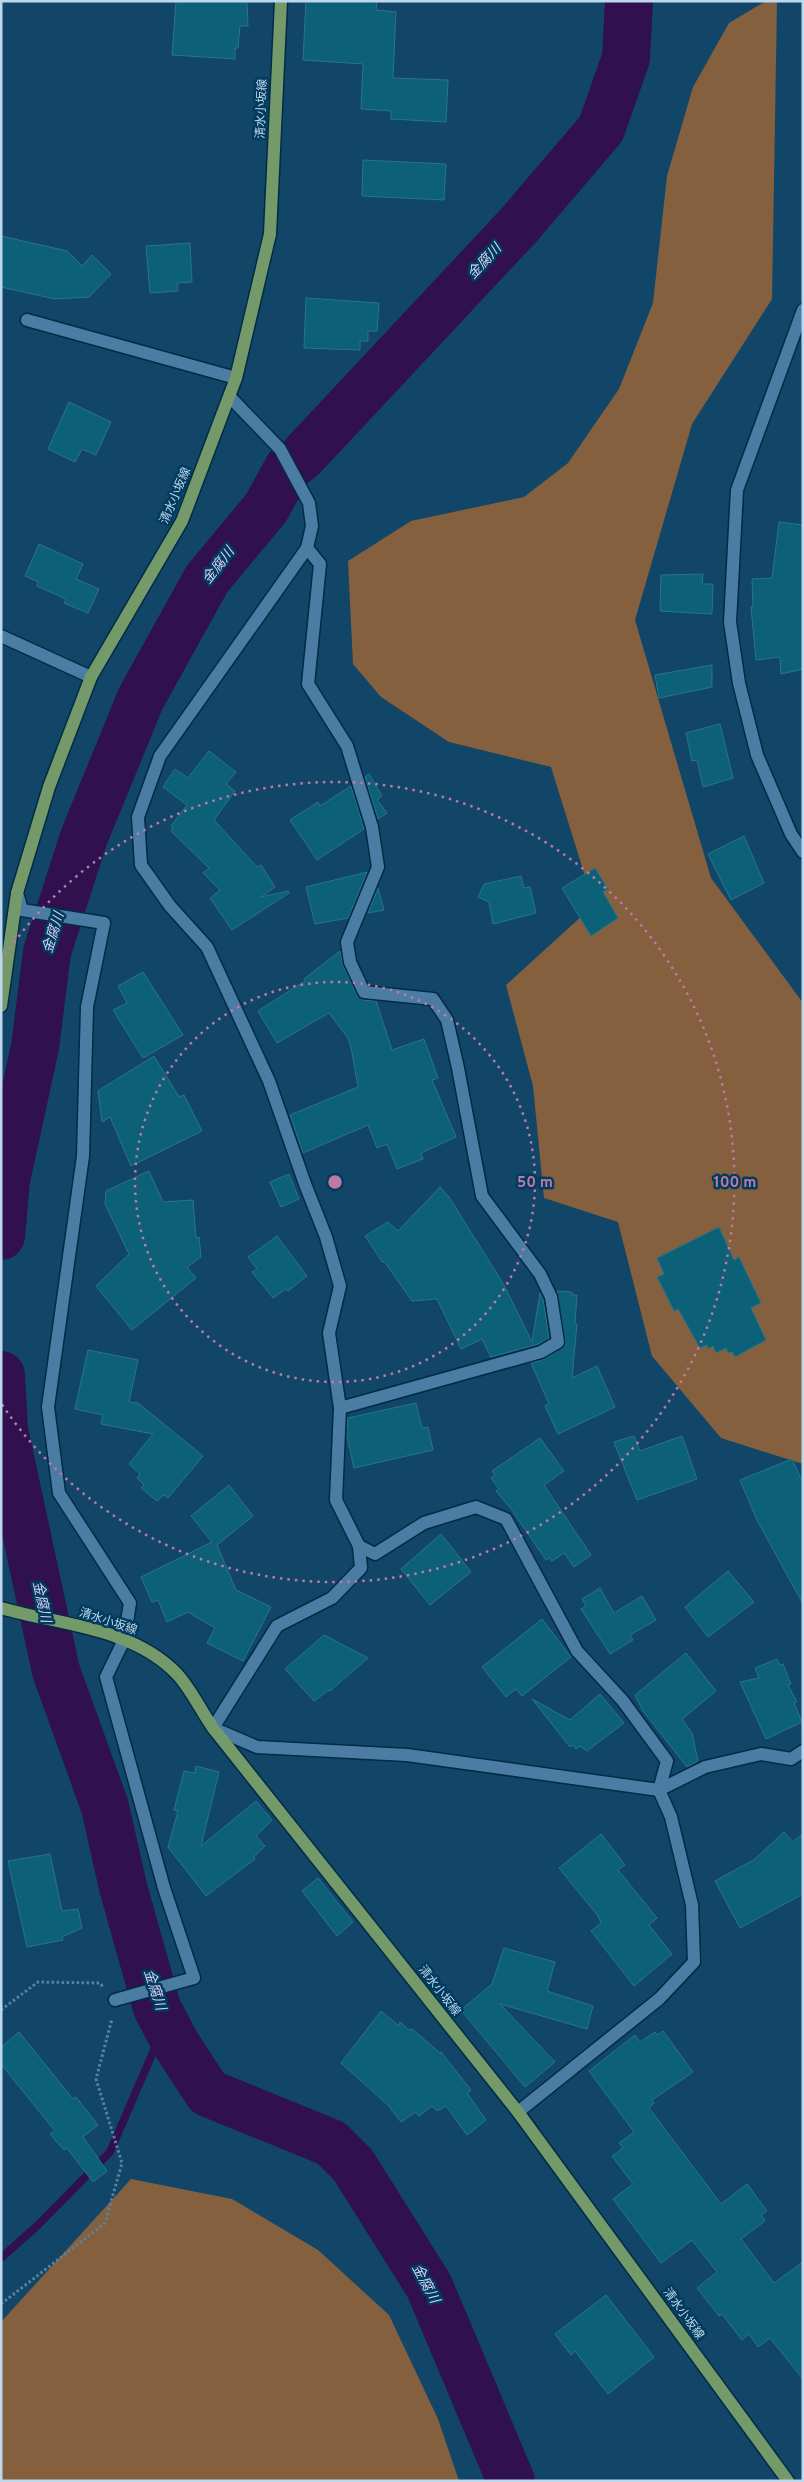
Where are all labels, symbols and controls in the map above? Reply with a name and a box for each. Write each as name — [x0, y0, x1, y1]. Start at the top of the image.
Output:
street label: 清水小坂線 — [253, 79, 271, 139]
water label: 金腐川 — [464, 239, 507, 283]
street label: 清水小坂線 — [157, 465, 195, 527]
water label: 金腐川 — [199, 543, 240, 588]
water label: 金腐川 — [40, 909, 69, 956]
centre of rings — [326, 1173, 344, 1191]
text: 50 m — [517, 1174, 553, 1193]
text: 100 m — [714, 1174, 756, 1193]
water label: 金腐川 — [28, 1580, 54, 1626]
street label: 清水小坂線 — [77, 1605, 139, 1639]
street label: 清水小坂線 — [414, 1962, 464, 2020]
water label: 金腐川 — [139, 1967, 169, 2015]
water label: 金腐川 — [408, 2261, 443, 2308]
street label: 清水小坂線 — [659, 2285, 707, 2343]

